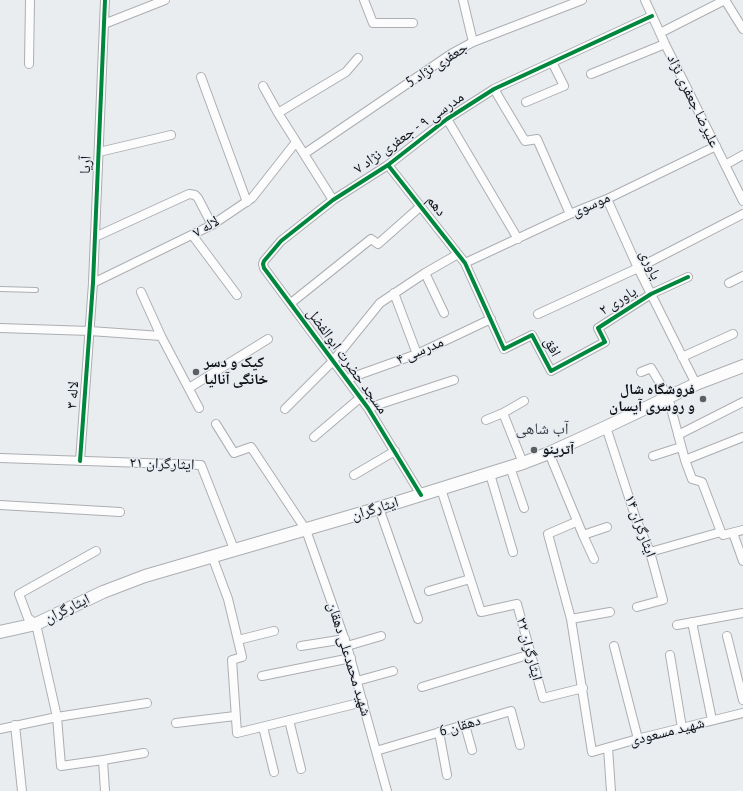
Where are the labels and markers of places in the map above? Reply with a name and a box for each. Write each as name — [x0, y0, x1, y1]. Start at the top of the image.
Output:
place label: کیک و دسر خانگی آنالیا — [204, 354, 268, 389]
marker: کیک و دسر خانگی آنالیا — [191, 367, 201, 377]
place label: فروشگاه شال و روسری آیسان — [609, 381, 695, 416]
marker: فروشگاه شال و روسری آیسان — [698, 394, 708, 404]
place label: آترینو — [542, 441, 574, 459]
marker: آترینو — [529, 445, 539, 455]

